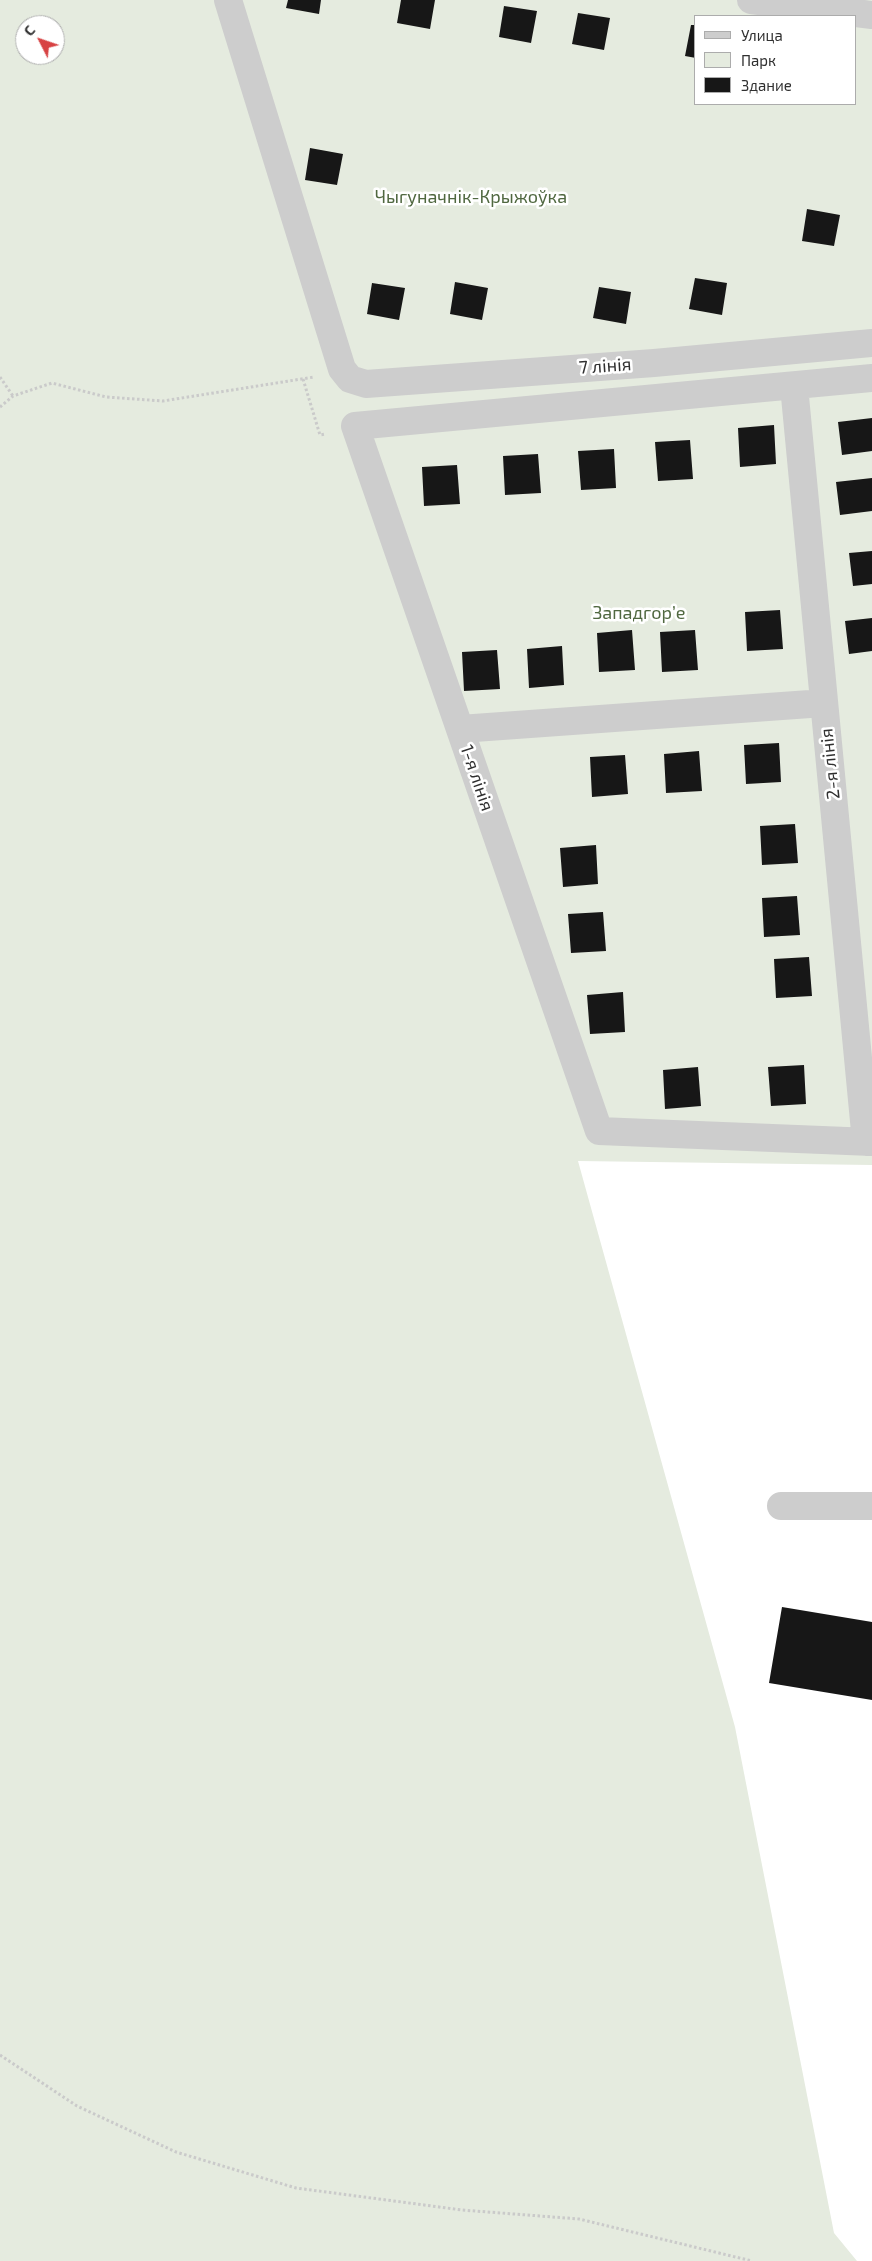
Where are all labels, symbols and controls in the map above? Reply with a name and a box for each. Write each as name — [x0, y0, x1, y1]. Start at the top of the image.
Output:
north arrow — [15, 15, 65, 65]
legend — [694, 15, 857, 105]
text: С — [20, 22, 38, 39]
text: Улица — [741, 26, 783, 44]
text: Парк — [741, 51, 776, 69]
text: Здание — [741, 76, 792, 94]
park label: Чыгуначнік-Крыжоўка — [375, 186, 567, 208]
street label: 7 лінія — [578, 353, 632, 379]
park label: Западгорʼе — [592, 602, 686, 624]
street label: 2-я лінія — [816, 727, 844, 801]
street label: 1-я лінія — [456, 742, 498, 814]

